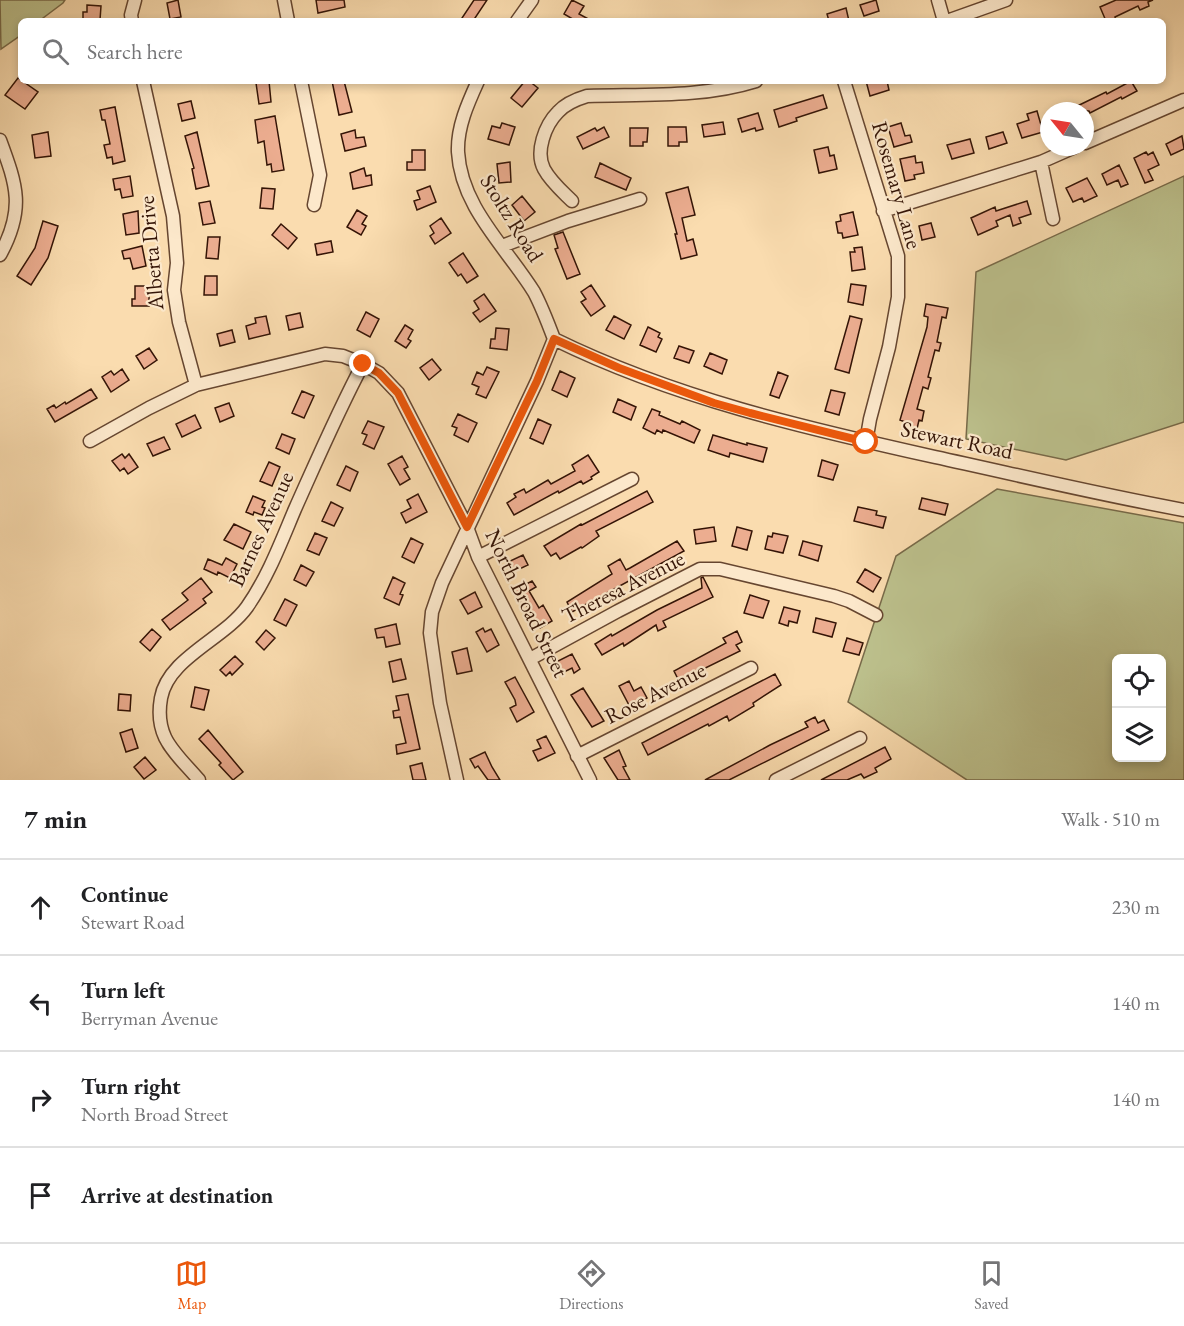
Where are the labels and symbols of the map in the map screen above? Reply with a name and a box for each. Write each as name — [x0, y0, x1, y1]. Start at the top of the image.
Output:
north arrow — [1040, 102, 1094, 156]
street label: Rosemary Lane — [865, 118, 929, 253]
street label: Stoltz Road — [474, 168, 551, 268]
street label: Alberta Drive — [132, 194, 171, 312]
route end — [349, 350, 375, 376]
street label: Stewart Road — [898, 414, 1017, 466]
route start — [852, 428, 878, 454]
street label: Barnes Avenue — [222, 466, 300, 591]
street label: North Broad Street — [479, 524, 576, 682]
street label: Theresa Avenue — [557, 543, 690, 630]
street label: Rose Avenue — [599, 655, 711, 731]

